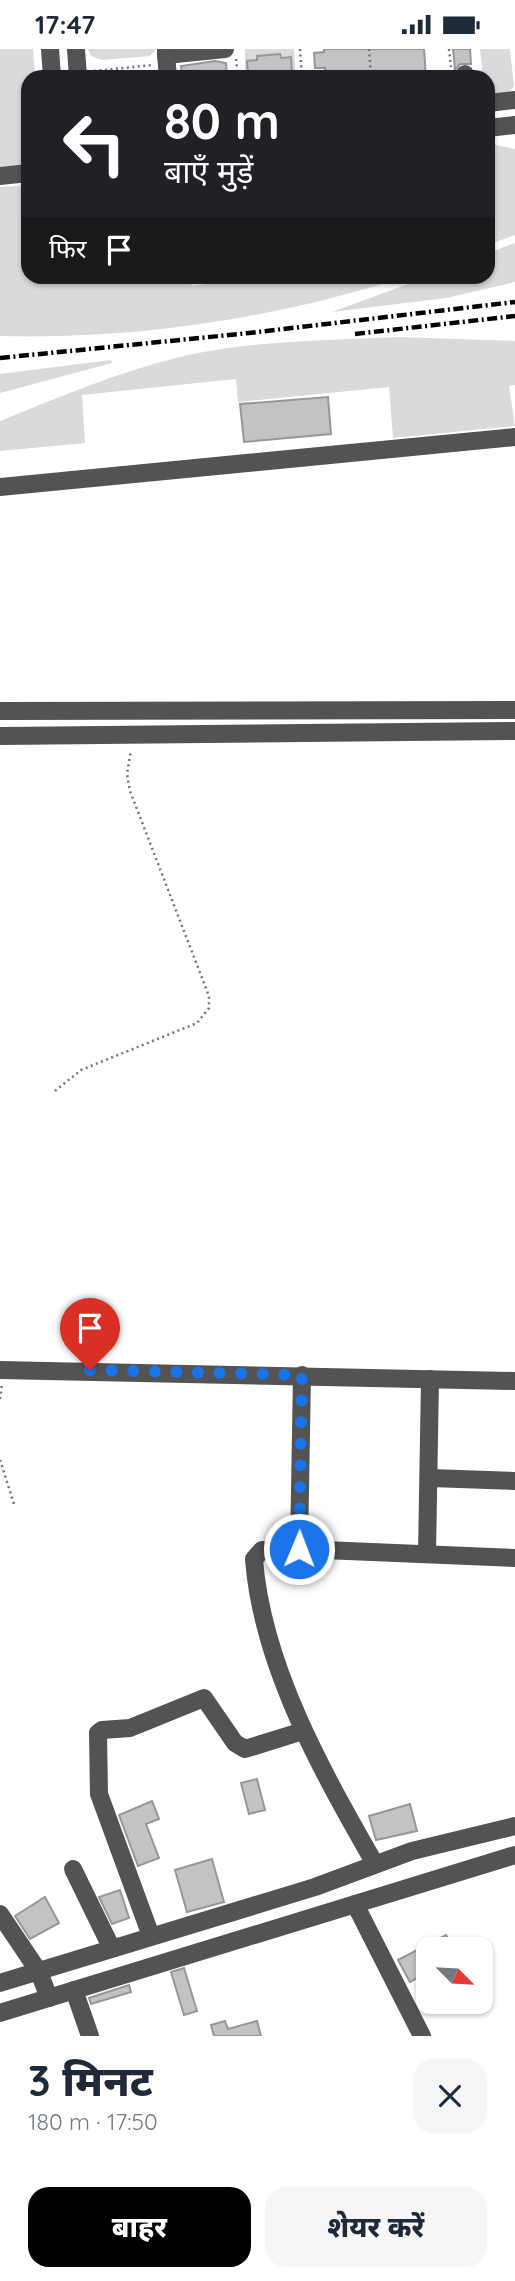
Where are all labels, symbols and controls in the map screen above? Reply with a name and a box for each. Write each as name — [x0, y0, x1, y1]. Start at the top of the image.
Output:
text: 17:47 — [35, 8, 95, 41]
text: 80 m — [164, 90, 280, 151]
icon: left — [49, 98, 140, 189]
text: बाएँ मुड़ें — [164, 151, 253, 191]
icon: arrive — [100, 231, 138, 269]
text: फिर — [49, 232, 86, 265]
pin — [60, 1298, 120, 1370]
icon: arrive — [71, 1309, 109, 1347]
position arrow — [262, 1512, 336, 1586]
north arrow — [416, 1937, 494, 2014]
map controls — [416, 1937, 493, 2014]
text: 3 मिनट — [28, 2054, 153, 2107]
button: close — [413, 2059, 487, 2133]
text: 180 m · 17:50 — [28, 2107, 158, 2136]
button: बाहर — [28, 2187, 251, 2267]
button: शेयर करें — [265, 2187, 487, 2267]

